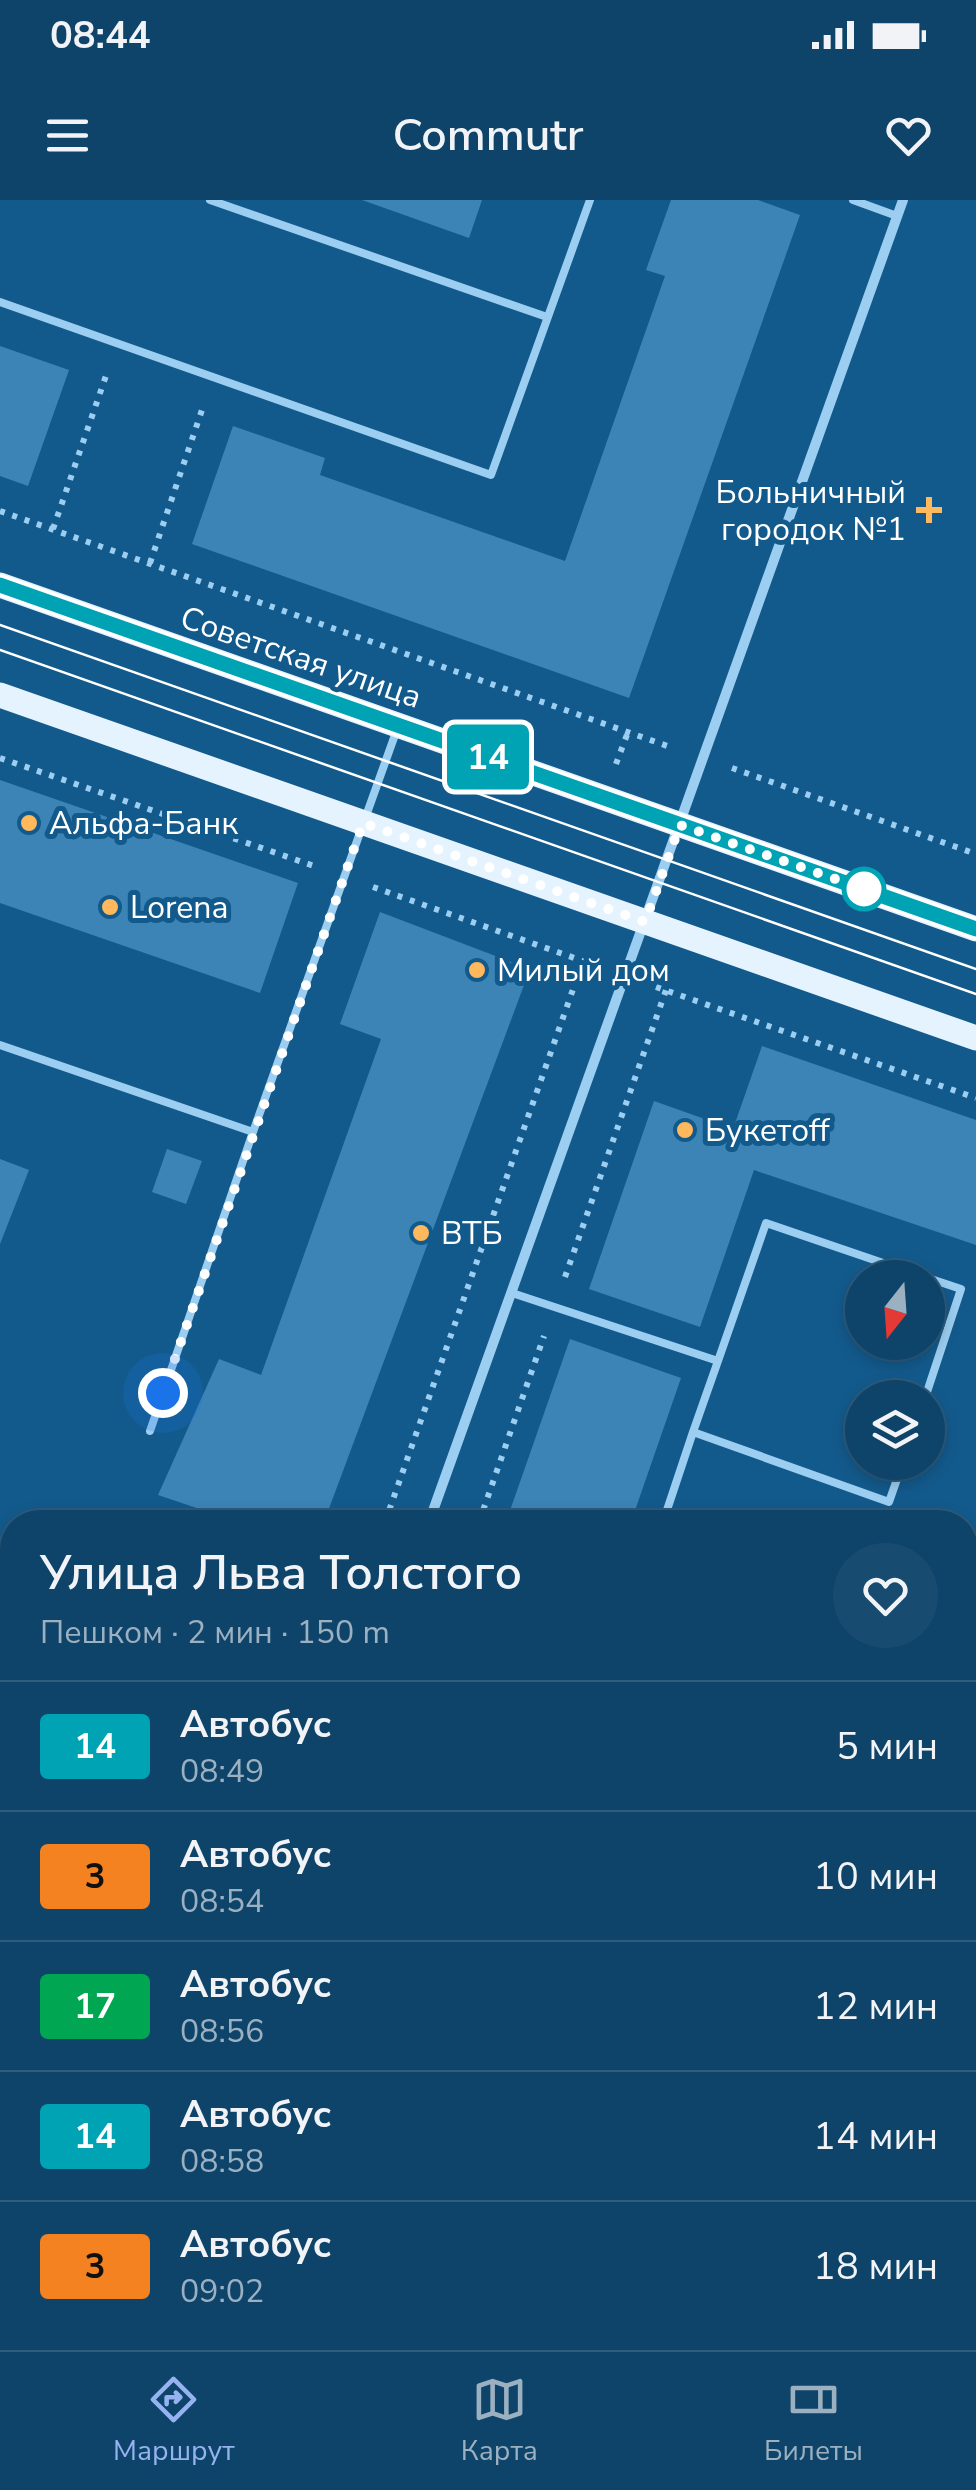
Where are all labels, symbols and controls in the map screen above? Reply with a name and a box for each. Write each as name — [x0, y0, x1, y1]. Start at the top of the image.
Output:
text: 08:44 — [50, 10, 151, 61]
text: Commutr — [392, 105, 584, 166]
icon: menu — [40, 108, 95, 163]
icon: heart — [881, 108, 936, 163]
place label: Больничный городок №1 — [716, 471, 906, 551]
marker: Больничный городок №1 — [916, 497, 942, 523]
street label: Советская улица — [175, 596, 427, 719]
line badge: 14 — [443, 724, 533, 790]
text: 14 — [467, 734, 509, 781]
place label: Альфа-Банк — [49, 802, 238, 845]
marker: Альфа-Банк — [18, 812, 40, 834]
unlabelled marker — [843, 868, 885, 910]
place label: Lorena — [130, 886, 228, 929]
marker: Lorena — [99, 896, 121, 918]
place label: Милый дом — [497, 949, 670, 992]
marker: Милый дом — [466, 959, 488, 981]
place label: Букетoff — [705, 1109, 831, 1152]
marker: Букетoff — [674, 1119, 696, 1141]
place label: ВТБ — [441, 1212, 503, 1255]
marker: ВТБ — [410, 1222, 432, 1244]
north arrow — [845, 1260, 945, 1360]
map controls — [845, 1260, 945, 1480]
your location — [138, 1368, 188, 1418]
button: layers — [845, 1380, 945, 1480]
text: Улица Льва Толстого — [40, 1540, 522, 1606]
button: heart — [833, 1543, 938, 1648]
text: Пешком · 2 мин · 150 m — [40, 1611, 390, 1654]
text: Автобус — [180, 1699, 331, 1750]
text: 5 мин — [836, 1721, 938, 1772]
text: 14 — [74, 1723, 116, 1770]
text: 08:49 — [180, 1750, 264, 1793]
text: Автобус — [180, 1829, 331, 1880]
text: 10 мин — [813, 1851, 938, 1902]
text: 3 — [84, 1853, 106, 1900]
text: 08:54 — [180, 1880, 264, 1923]
text: Автобус — [180, 1959, 331, 2010]
text: 12 мин — [813, 1981, 938, 2032]
text: 17 — [74, 1983, 116, 2030]
text: 08:56 — [180, 2010, 264, 2053]
text: Автобус — [180, 2089, 331, 2140]
text: 14 мин — [813, 2111, 938, 2162]
text: 14 — [74, 2113, 116, 2160]
text: 08:58 — [180, 2140, 264, 2183]
text: Автобус — [180, 2219, 331, 2270]
text: 18 мин — [813, 2241, 938, 2292]
text: 3 — [84, 2243, 106, 2290]
text: 09:02 — [180, 2270, 264, 2313]
tab: Маршрут — [113, 2372, 235, 2470]
tab: Карта — [461, 2372, 538, 2470]
tab: Билеты — [764, 2372, 863, 2470]

